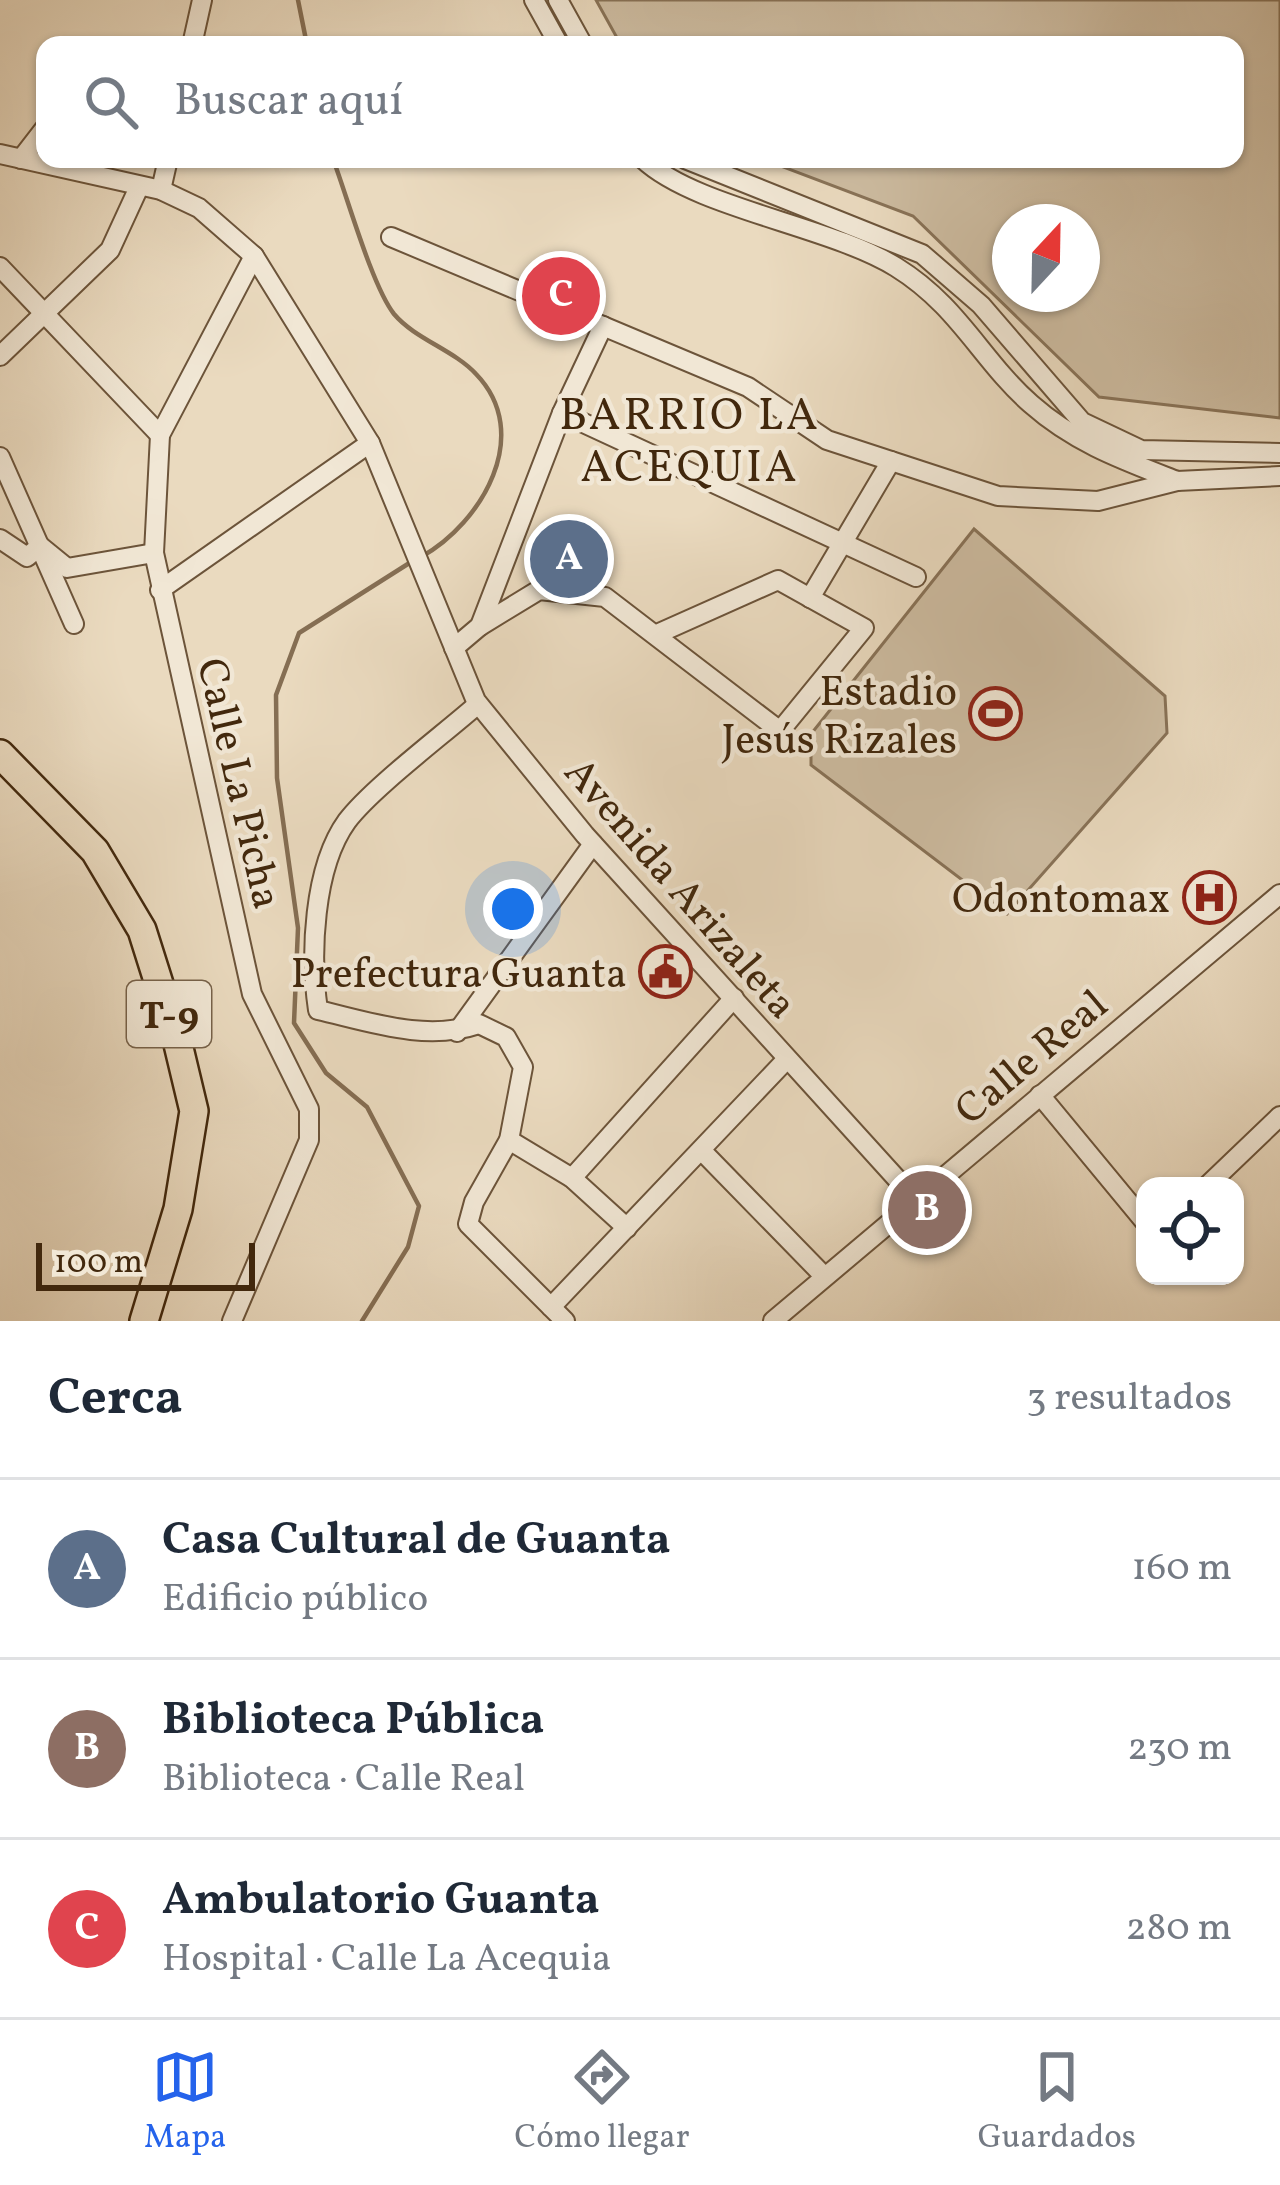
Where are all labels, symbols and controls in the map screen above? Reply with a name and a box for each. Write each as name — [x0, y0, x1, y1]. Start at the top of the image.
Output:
search box — [36, 36, 1244, 168]
icon: search — [78, 69, 144, 135]
text: Buscar aquí — [174, 71, 403, 134]
north arrow — [992, 204, 1100, 312]
pin: C — [522, 251, 600, 341]
district label: BARRIO LA ACEQUIA — [559, 386, 821, 501]
pin: A — [530, 514, 608, 604]
street label: Calle La Picha — [179, 653, 294, 915]
place label: Estadio Jesús Rizales — [721, 665, 957, 772]
sports icon: Estadio Jesús Rizales — [968, 686, 1024, 742]
street label: Avenida Arizaleta — [548, 746, 809, 1034]
hospital icon: Odontomax — [1181, 869, 1237, 925]
place label: Odontomax — [952, 872, 1170, 931]
your location — [483, 879, 543, 939]
public building icon: Prefectura Guanta — [638, 944, 694, 1000]
place label: Prefectura Guanta — [291, 947, 627, 1006]
street label: Calle Real — [944, 978, 1122, 1141]
road number: T-9 — [127, 981, 211, 1047]
pin: B — [888, 1165, 966, 1255]
map controls — [1136, 1177, 1244, 1285]
button: locate — [1136, 1177, 1244, 1285]
scale bar — [36, 1237, 255, 1290]
text: 100 m — [54, 1241, 143, 1287]
text: Cerca — [48, 1364, 183, 1435]
text: 3 resultados — [1026, 1372, 1232, 1426]
text: Casa Cultural de Guanta — [162, 1510, 671, 1573]
text: A — [73, 1542, 101, 1596]
text: 160 m — [1131, 1542, 1232, 1596]
text: Edificio público — [162, 1573, 428, 1627]
text: Biblioteca Pública — [162, 1690, 544, 1753]
text: B — [74, 1722, 100, 1776]
text: 230 m — [1127, 1722, 1232, 1776]
text: Biblioteca · Calle Real — [162, 1753, 525, 1807]
text: Ambulatorio Guanta — [162, 1870, 600, 1933]
text: C — [74, 1902, 100, 1956]
text: 280 m — [1125, 1902, 1232, 1956]
text: Hospital · Calle La Acequia — [162, 1933, 612, 1987]
tab: Mapa — [144, 2044, 227, 2162]
tab: Cómo llegar — [515, 2044, 690, 2162]
tab: Guardados — [978, 2044, 1136, 2162]

